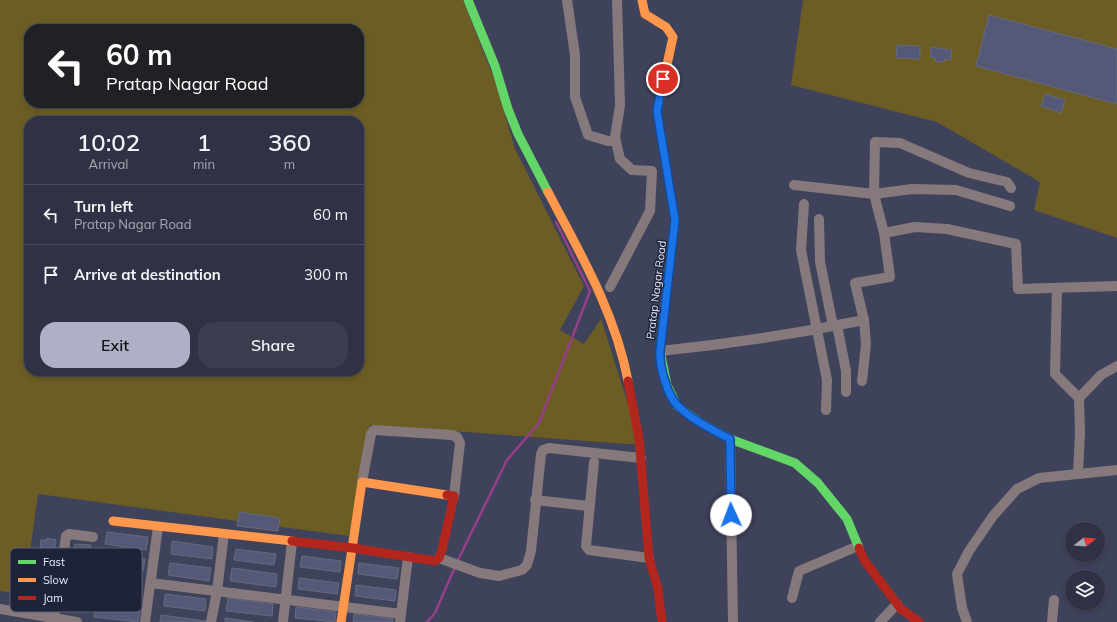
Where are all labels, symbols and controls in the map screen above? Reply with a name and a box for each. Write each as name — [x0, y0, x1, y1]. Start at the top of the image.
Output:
text: 60 m — [106, 37, 172, 72]
icon: left — [40, 40, 92, 92]
pin — [646, 62, 680, 96]
icon: arrive — [652, 68, 674, 90]
text: Pratap Nagar Road — [106, 72, 269, 95]
text: 10:02 — [77, 127, 140, 157]
text: 1 — [197, 127, 211, 157]
text: 360 — [268, 127, 311, 157]
text: Arrival — [89, 156, 128, 172]
text: min — [193, 156, 215, 172]
text: m — [284, 156, 295, 172]
text: Turn left — [74, 197, 133, 216]
icon: left — [40, 204, 62, 226]
text: 60 m — [313, 205, 348, 224]
text: Pratap Nagar Road — [74, 216, 191, 232]
street label: Pratap Nagar Road — [643, 240, 669, 340]
icon: arrive — [40, 264, 62, 286]
text: Arrive at destination — [74, 265, 221, 284]
text: 300 m — [304, 265, 348, 284]
button: Exit — [40, 322, 190, 368]
button: Share — [198, 322, 348, 368]
position arrow — [710, 494, 752, 536]
north arrow — [1065, 522, 1105, 562]
map controls — [1065, 522, 1105, 610]
legend — [10, 548, 142, 612]
text: Fast — [43, 555, 65, 569]
button: layers — [1065, 570, 1105, 610]
text: Slow — [43, 573, 69, 587]
text: Jam — [43, 591, 63, 605]

